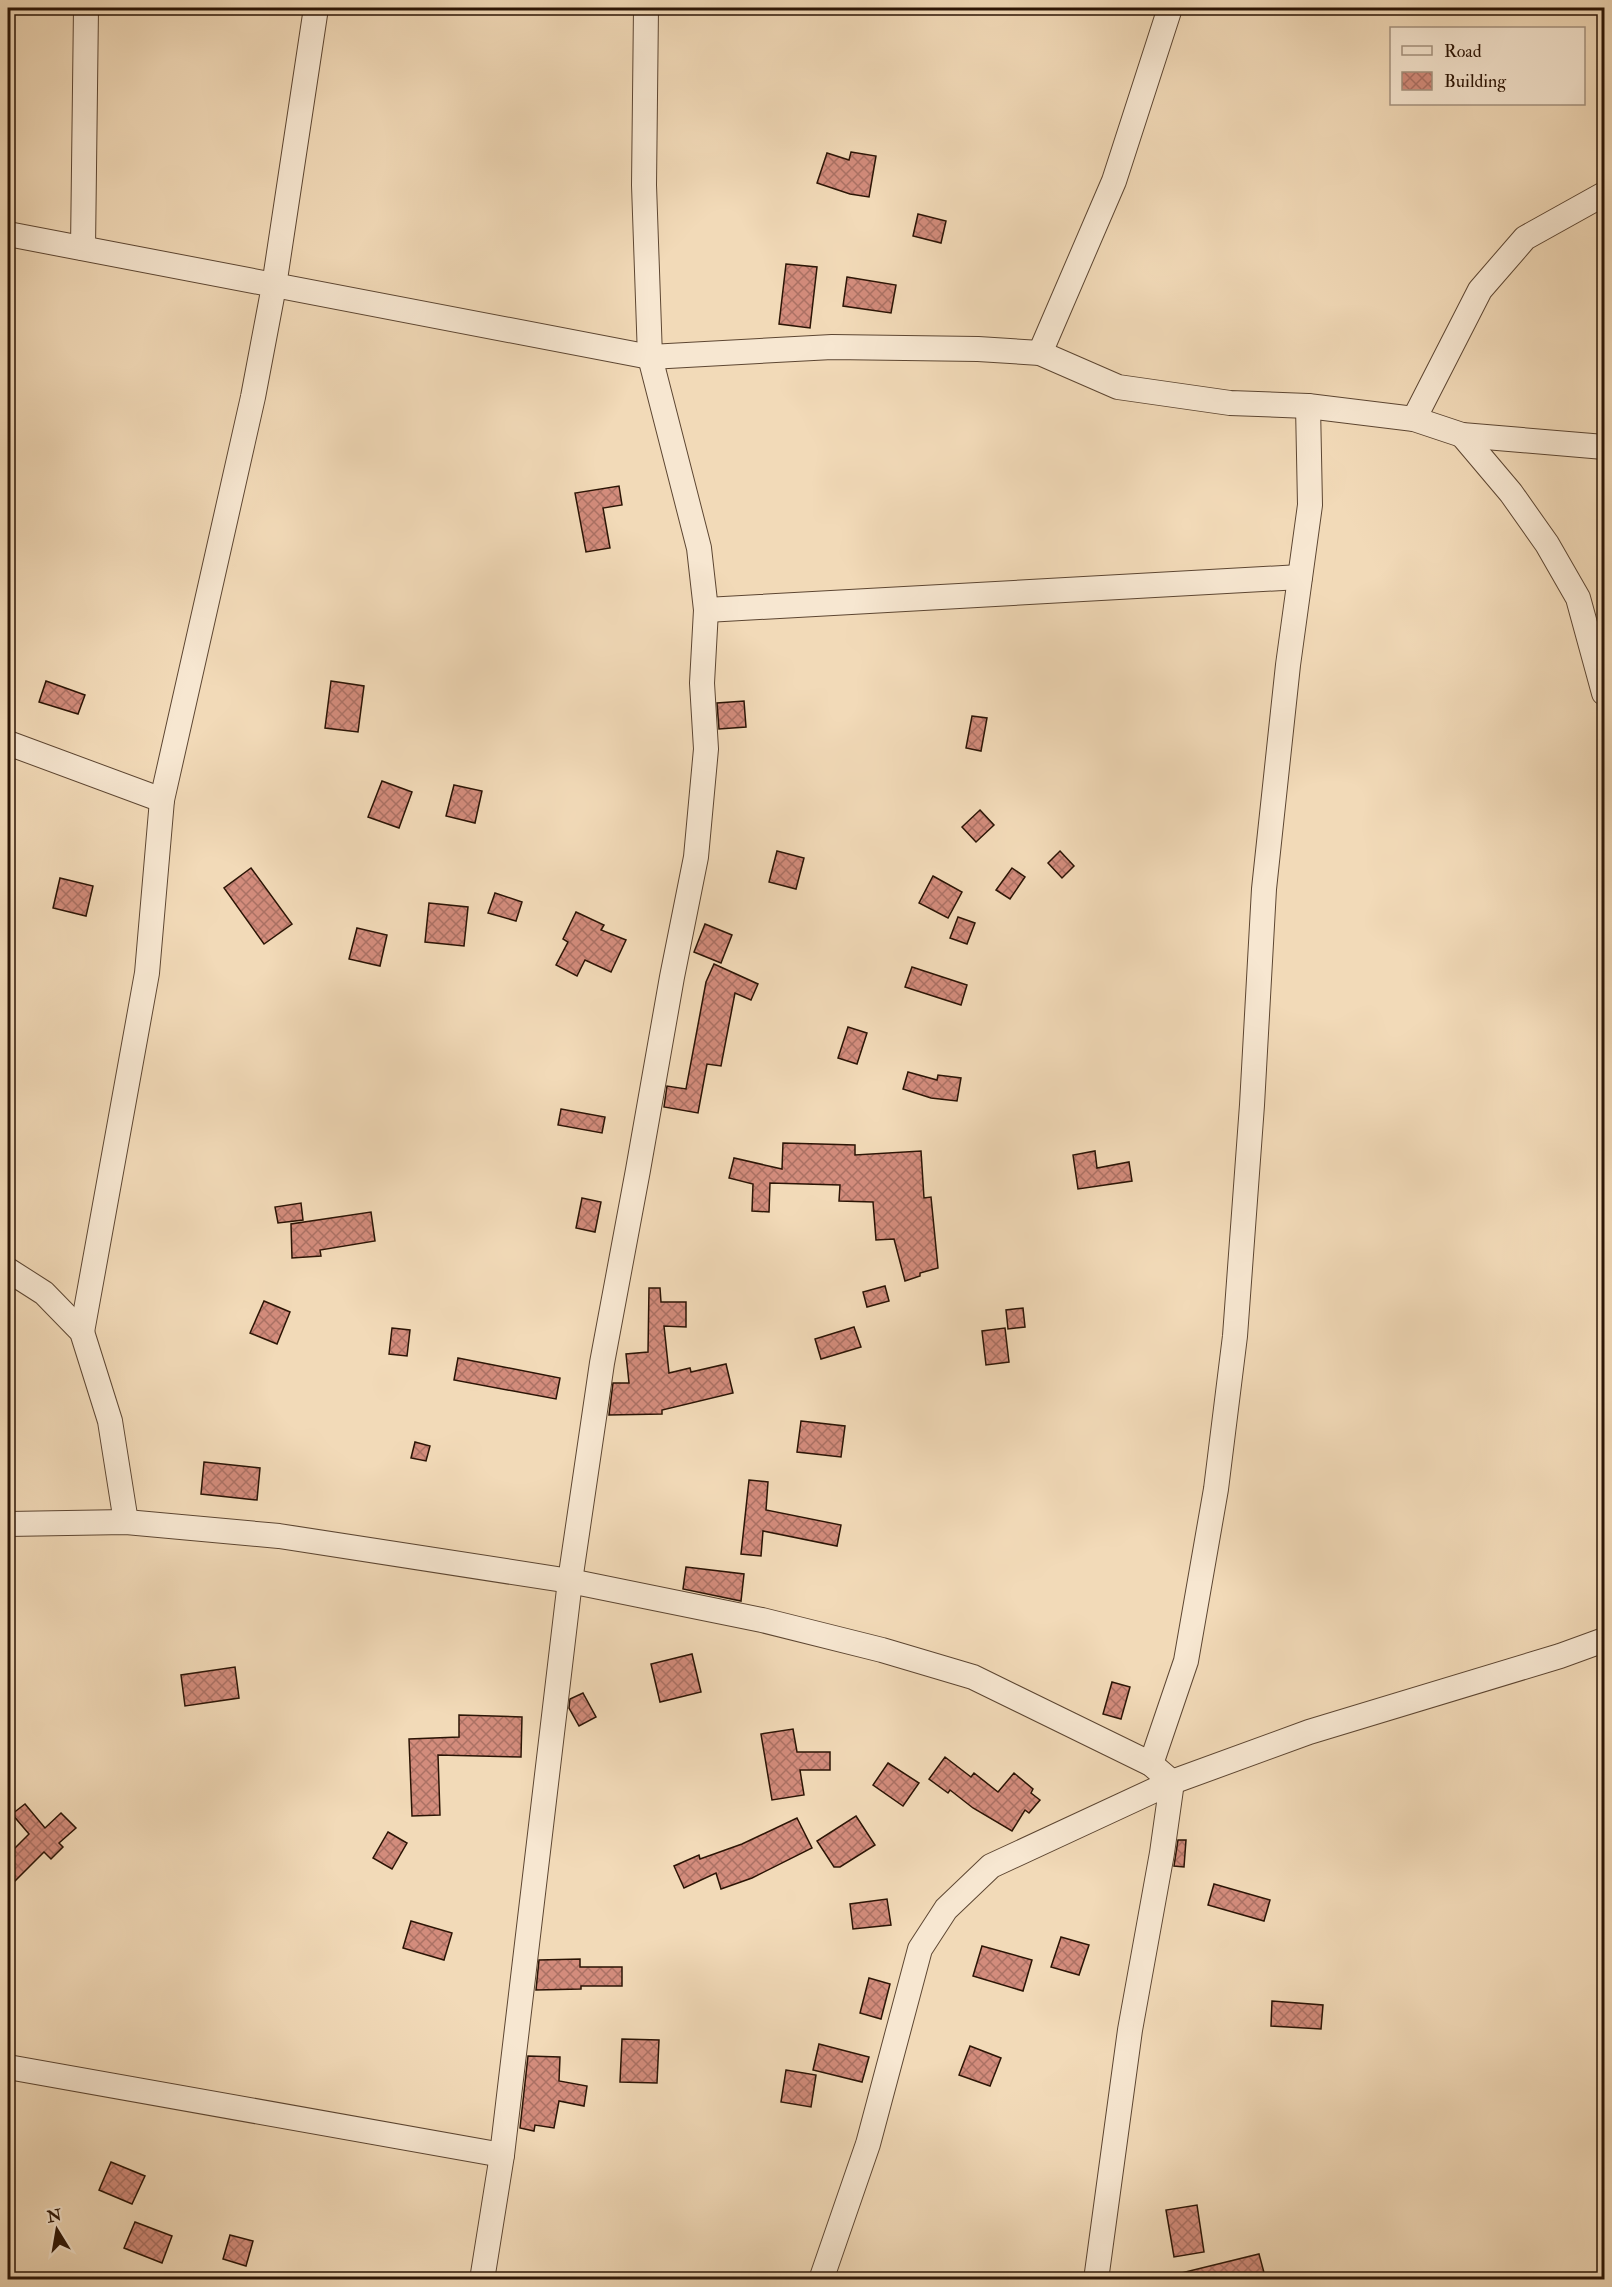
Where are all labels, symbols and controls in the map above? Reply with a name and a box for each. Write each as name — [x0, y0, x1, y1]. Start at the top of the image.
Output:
legend — [1390, 27, 1585, 105]
text: Road — [1444, 40, 1482, 63]
text: Building — [1444, 70, 1507, 93]
north arrow — [27, 2200, 87, 2260]
text: N — [44, 2205, 64, 2228]

